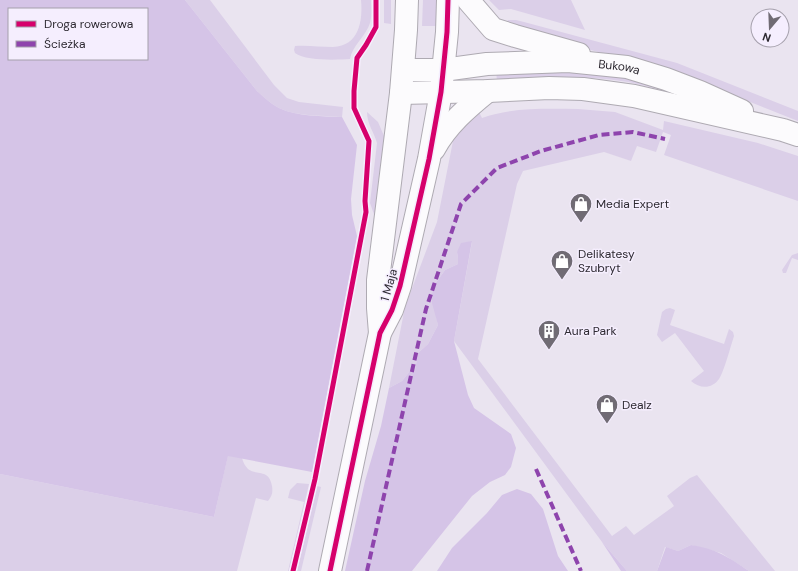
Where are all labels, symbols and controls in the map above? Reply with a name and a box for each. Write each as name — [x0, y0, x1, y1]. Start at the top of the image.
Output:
legend — [8, 8, 148, 60]
north arrow — [750, 8, 790, 48]
text: Droga rowerowa — [44, 16, 133, 32]
text: N — [761, 30, 773, 45]
text: Ścieżka — [44, 36, 86, 52]
street label: Bukowa — [598, 56, 642, 79]
shop icon: Media Expert — [568, 191, 594, 224]
place label: Media Expert — [596, 196, 670, 212]
place label: Delikatesy Szubryt — [578, 246, 635, 276]
shop icon: Delikatesy Szubryt — [549, 248, 575, 281]
street label: 1 Maja — [377, 267, 401, 303]
building icon: Aura Park — [536, 318, 562, 351]
place label: Aura Park — [564, 323, 617, 339]
shop icon: Dealz — [594, 392, 620, 425]
place label: Dealz — [622, 397, 652, 413]

